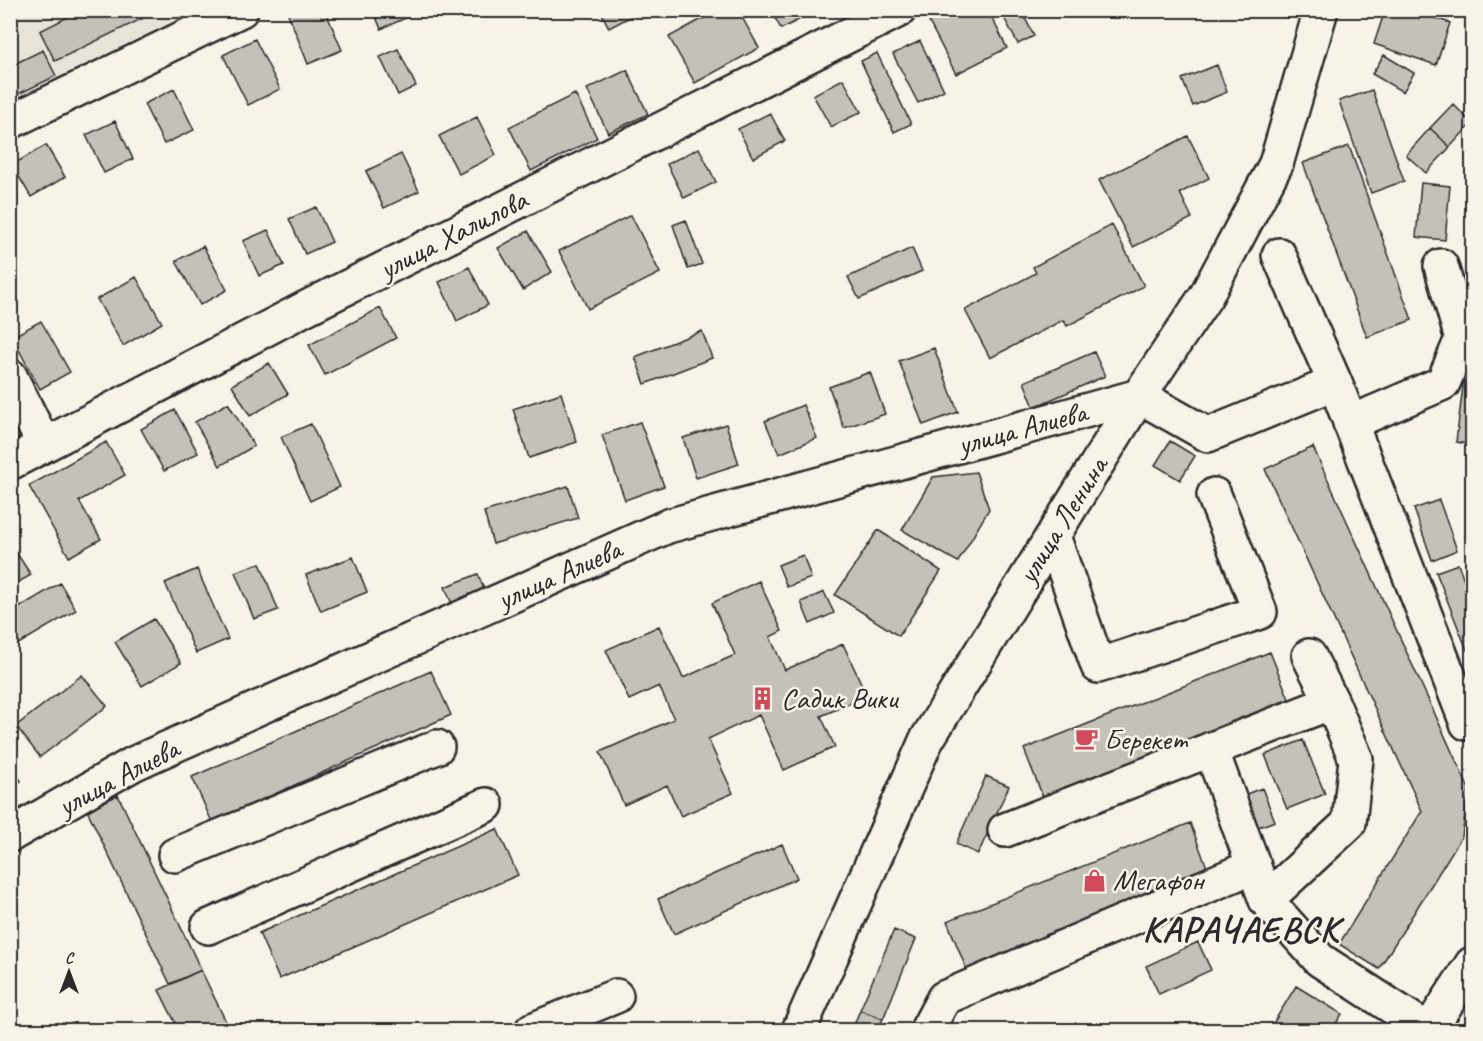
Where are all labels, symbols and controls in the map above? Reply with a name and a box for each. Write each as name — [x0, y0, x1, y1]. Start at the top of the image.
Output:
street label: улица Халилова — [371, 180, 535, 288]
street label: улица Алиева — [951, 392, 1093, 464]
street label: улица Ленина — [1007, 447, 1117, 592]
street label: улица Алиева — [489, 529, 629, 619]
place label: Садик Вики — [781, 679, 899, 717]
building icon: Садик Вики — [750, 685, 776, 711]
place label: Берекет — [1104, 720, 1189, 758]
cafe icon: Берекет — [1073, 726, 1099, 752]
street label: улица Алиева — [49, 728, 187, 826]
place label: Мегафон — [1113, 861, 1206, 899]
shop icon: Мегафон — [1082, 867, 1108, 893]
district label: КАРАЧАЕВСК — [1143, 906, 1345, 952]
north arrow — [39, 942, 99, 1002]
text: С — [65, 948, 75, 968]

